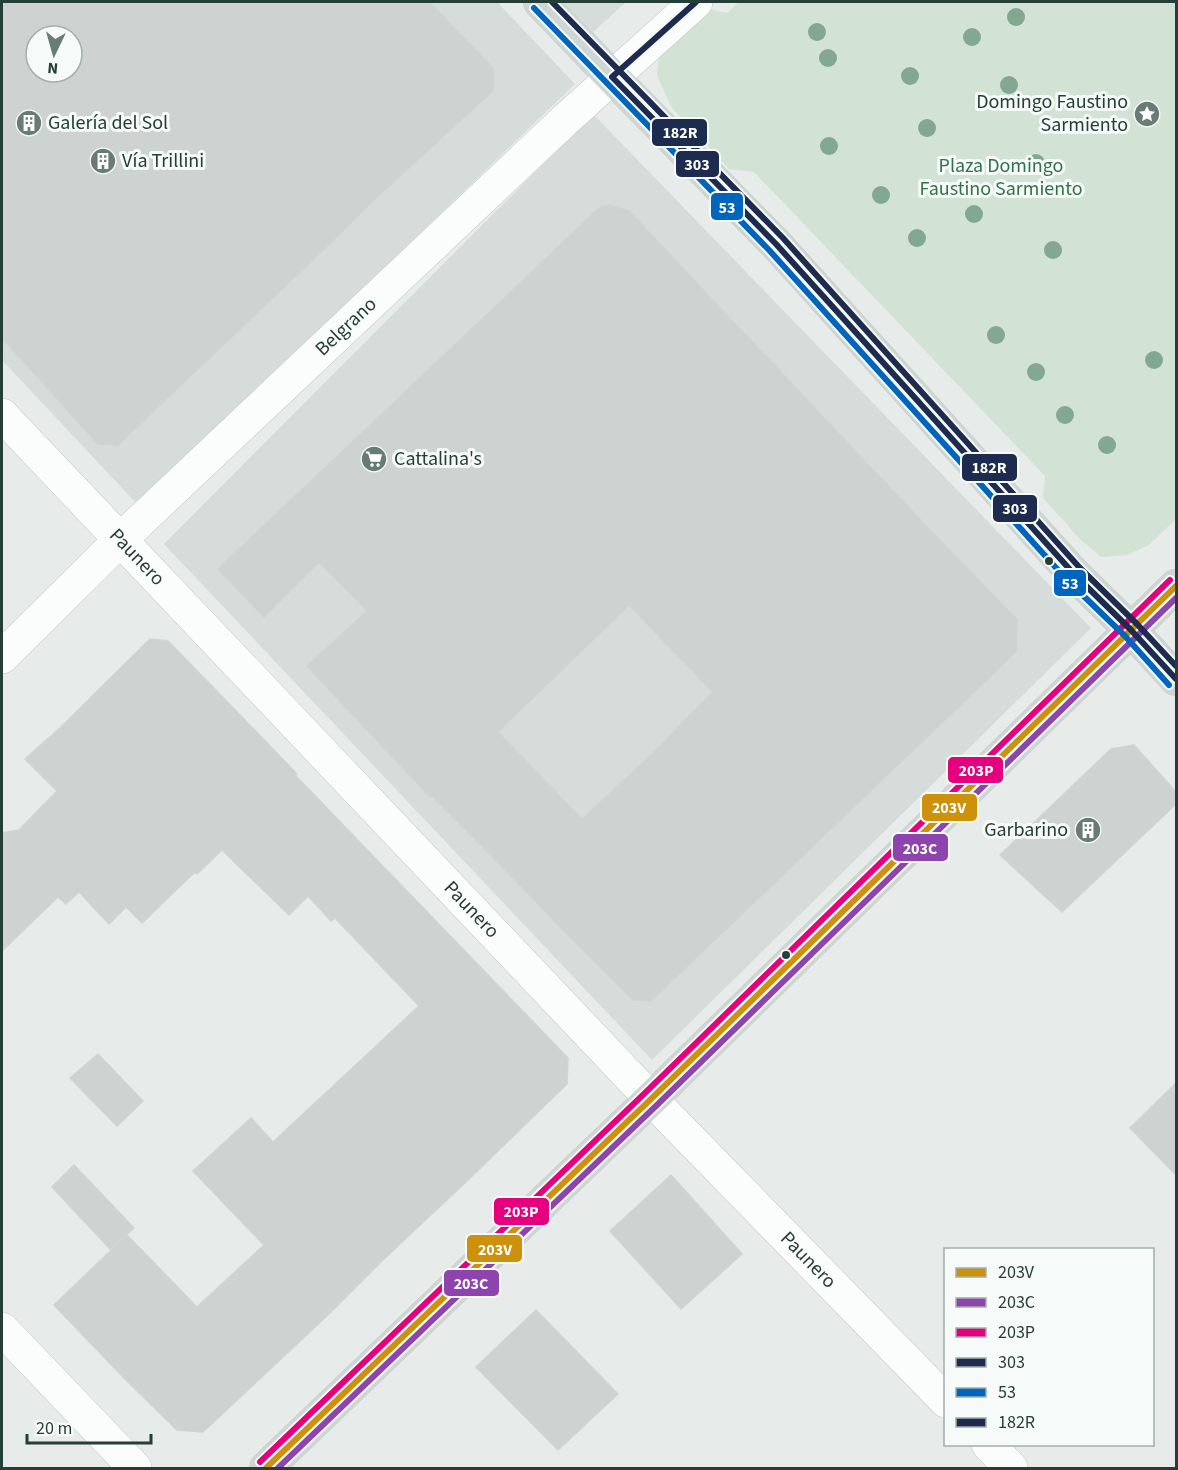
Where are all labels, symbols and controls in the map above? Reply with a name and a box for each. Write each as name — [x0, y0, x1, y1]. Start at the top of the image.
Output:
north arrow — [24, 24, 84, 84]
text: N — [47, 57, 59, 79]
place label: Domingo Faustino Sarmiento — [976, 88, 1128, 139]
place icon: Domingo Faustino Sarmiento — [1132, 99, 1162, 129]
building icon: Galería del Sol — [14, 108, 44, 138]
place label: Galería del Sol — [48, 109, 168, 137]
line badge: 182R — [651, 118, 708, 147]
text: 182R — [662, 122, 698, 144]
building icon: Vía Trillini — [88, 146, 118, 176]
place label: Vía Trillini — [122, 147, 204, 175]
line badge: 303 — [675, 150, 720, 178]
park label: Plaza Domingo Faustino Sarmiento — [920, 152, 1083, 203]
text: 303 — [684, 154, 710, 176]
line badge: 53 — [710, 192, 744, 221]
text: 53 — [719, 197, 735, 219]
street label: Belgrano — [309, 291, 383, 363]
supermarket icon: Cattalina's — [359, 444, 389, 474]
place label: Cattalina's — [394, 445, 482, 473]
line badge: 182R — [961, 453, 1018, 482]
text: 182R — [971, 457, 1007, 479]
line badge: 303 — [992, 494, 1038, 523]
text: 303 — [1002, 498, 1028, 520]
street label: Paunero — [103, 522, 171, 592]
unlabelled marker — [1043, 555, 1055, 567]
line badge: 53 — [1053, 569, 1087, 597]
text: 53 — [1062, 573, 1078, 595]
line badge: 203P — [947, 756, 1004, 784]
text: 203P — [959, 760, 993, 782]
line badge: 203V — [921, 793, 978, 822]
text: 203V — [932, 797, 967, 819]
building icon: Garbarino — [1073, 815, 1103, 845]
place label: Garbarino — [984, 816, 1068, 844]
line badge: 203C — [892, 833, 949, 862]
text: 203C — [903, 838, 937, 860]
street label: Paunero — [437, 875, 506, 945]
unlabelled marker — [780, 949, 792, 961]
line badge: 203P — [493, 1197, 550, 1226]
text: 203P — [504, 1201, 538, 1223]
street label: Paunero — [774, 1225, 843, 1295]
line badge: 203V — [466, 1234, 523, 1263]
text: 203V — [478, 1239, 513, 1261]
legend — [944, 1248, 1154, 1446]
text: 203V — [998, 1260, 1035, 1285]
line badge: 203C — [443, 1269, 500, 1297]
text: 203C — [454, 1273, 488, 1295]
text: 203C — [998, 1290, 1035, 1315]
text: 203P — [998, 1320, 1035, 1345]
text: 303 — [998, 1350, 1025, 1375]
text: 53 — [998, 1380, 1016, 1405]
scale bar — [27, 1407, 152, 1445]
text: 182R — [998, 1410, 1035, 1435]
text: 20 m — [36, 1416, 72, 1441]

